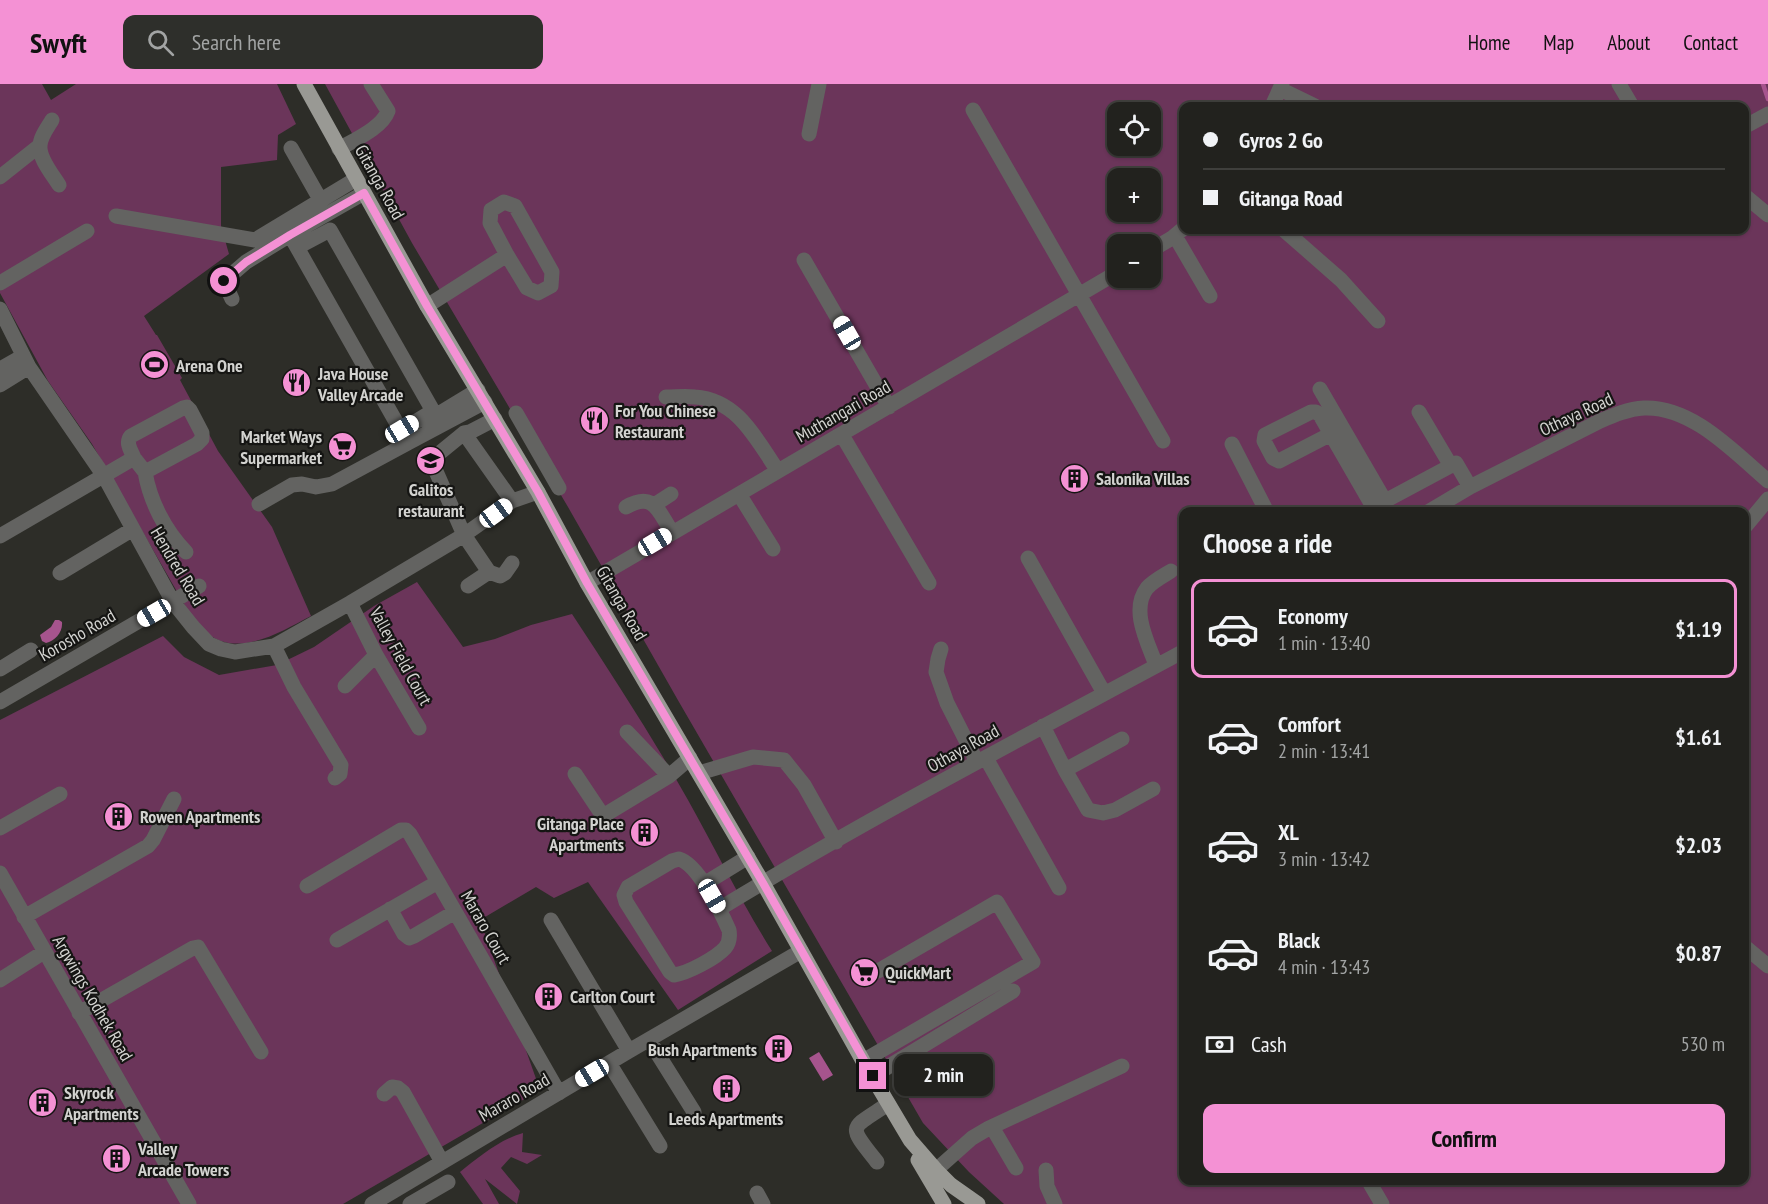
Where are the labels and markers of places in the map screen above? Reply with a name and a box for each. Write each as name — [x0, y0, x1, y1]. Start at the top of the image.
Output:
sports icon: Arena One — [139, 349, 171, 381]
place label: Arena One — [175, 354, 243, 377]
place label: Java House Valley Arcade — [317, 362, 404, 406]
restaurant icon: Java House Valley Arcade — [281, 367, 313, 399]
place label: For You Chinese Restaurant — [615, 399, 716, 443]
restaurant icon: For You Chinese Restaurant — [578, 404, 610, 436]
place label: Market Ways Supermarket — [240, 425, 323, 469]
supermarket icon: Market Ways Supermarket — [327, 430, 359, 462]
school or university icon: Galitos restaurant — [415, 444, 447, 476]
building icon: Salonika Villas — [1059, 462, 1091, 494]
place label: Salonika Villas — [1096, 467, 1190, 490]
place label: Galitos restaurant — [398, 478, 465, 522]
building icon: Rowen Apartments — [103, 800, 135, 832]
place label: Rowen Apartments — [140, 805, 260, 828]
place label: Gitanga Place Apartments — [537, 812, 624, 856]
building icon: Gitanga Place Apartments — [629, 817, 661, 849]
supermarket icon: QuickMart — [848, 956, 880, 988]
place label: QuickMart — [885, 961, 952, 984]
building icon: Carlton Court — [533, 980, 565, 1012]
place label: Carlton Court — [570, 985, 655, 1008]
building icon: Bush Apartments — [762, 1033, 794, 1065]
place label: Bush Apartments — [648, 1038, 757, 1061]
building icon: Leeds Apartments — [710, 1073, 742, 1105]
place label: Skyrock Apartments — [63, 1081, 139, 1125]
building icon: Skyrock Apartments — [27, 1086, 59, 1118]
place label: Leeds Apartments — [669, 1107, 783, 1130]
place label: Valley Arcade Towers — [137, 1137, 229, 1181]
building icon: Valley Arcade Towers — [101, 1142, 133, 1174]

